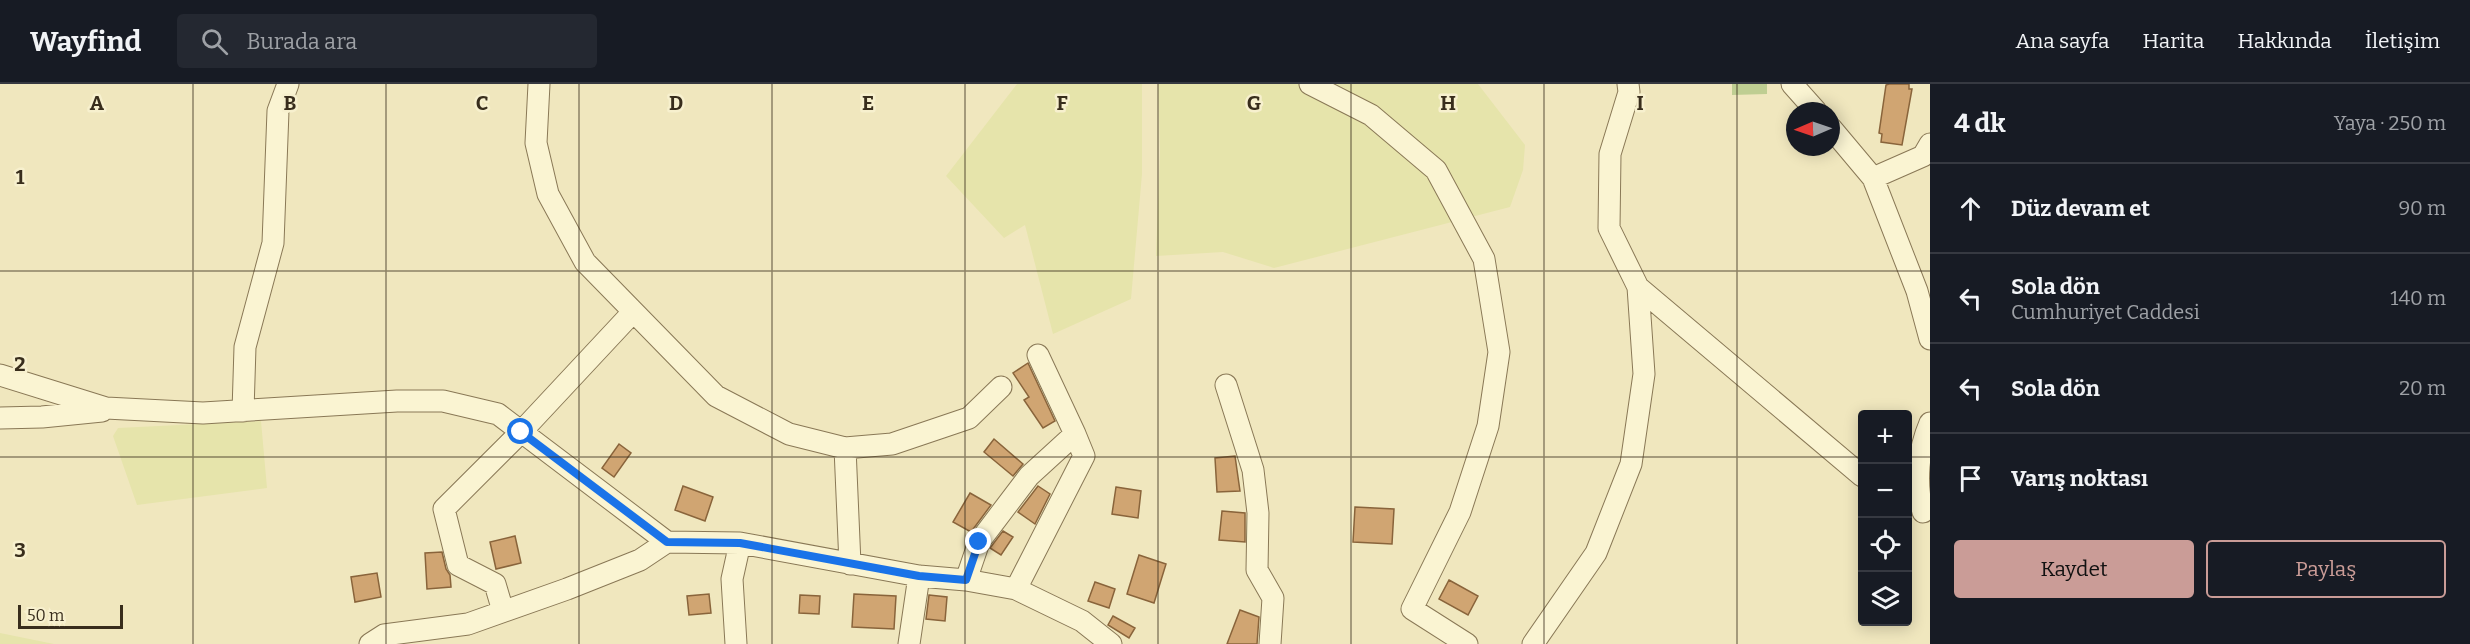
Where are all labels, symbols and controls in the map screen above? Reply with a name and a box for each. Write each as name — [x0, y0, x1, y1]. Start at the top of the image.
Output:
search box — [177, 14, 597, 68]
text: Wayfind — [30, 25, 141, 58]
icon: search — [198, 25, 231, 58]
text: Burada ara — [246, 28, 357, 55]
text: Ana sayfa — [2015, 28, 2109, 54]
text: Harita — [2142, 28, 2204, 54]
text: Hakkında — [2237, 28, 2332, 54]
text: İletişim — [2365, 28, 2440, 54]
text: A — [90, 91, 105, 115]
text: B — [284, 91, 297, 115]
text: C — [476, 91, 488, 115]
text: D — [669, 91, 683, 115]
text: E — [862, 91, 874, 115]
text: F — [1056, 91, 1068, 115]
text: G — [1247, 91, 1261, 115]
text: H — [1440, 91, 1456, 115]
text: I — [1636, 91, 1644, 115]
north arrow — [1786, 102, 1840, 156]
text: 4 dk — [1954, 108, 2006, 139]
text: Yaya · 250 m — [2334, 111, 2446, 135]
text: 1 — [16, 165, 25, 189]
icon: ahead — [1954, 192, 1987, 225]
text: Düz devam et — [2011, 195, 2150, 222]
text: 90 m — [2398, 196, 2446, 220]
text: Sola dön — [2011, 273, 2100, 300]
icon: left — [1954, 282, 1987, 315]
text: 140 m — [2390, 286, 2446, 310]
text: Cumhuriyet Caddesi — [2011, 300, 2200, 324]
text: 2 — [14, 352, 26, 376]
icon: left — [1954, 372, 1987, 405]
text: Sola dön — [2011, 375, 2100, 402]
text: 20 m — [2399, 376, 2446, 400]
map controls — [1858, 410, 1912, 626]
button: + — [1858, 410, 1912, 464]
route start — [507, 418, 533, 444]
icon: arrive — [1954, 462, 1987, 495]
button: − — [1858, 464, 1912, 518]
text: Varış noktası — [2011, 465, 2148, 492]
button: locate — [1858, 518, 1912, 572]
route end — [965, 528, 991, 554]
text: 3 — [14, 538, 26, 562]
button: Kaydet — [1954, 540, 2194, 598]
button: Paylaş — [2206, 540, 2446, 598]
button: layers — [1858, 572, 1912, 626]
scale bar — [18, 602, 123, 630]
text: 50 m — [27, 606, 64, 625]

